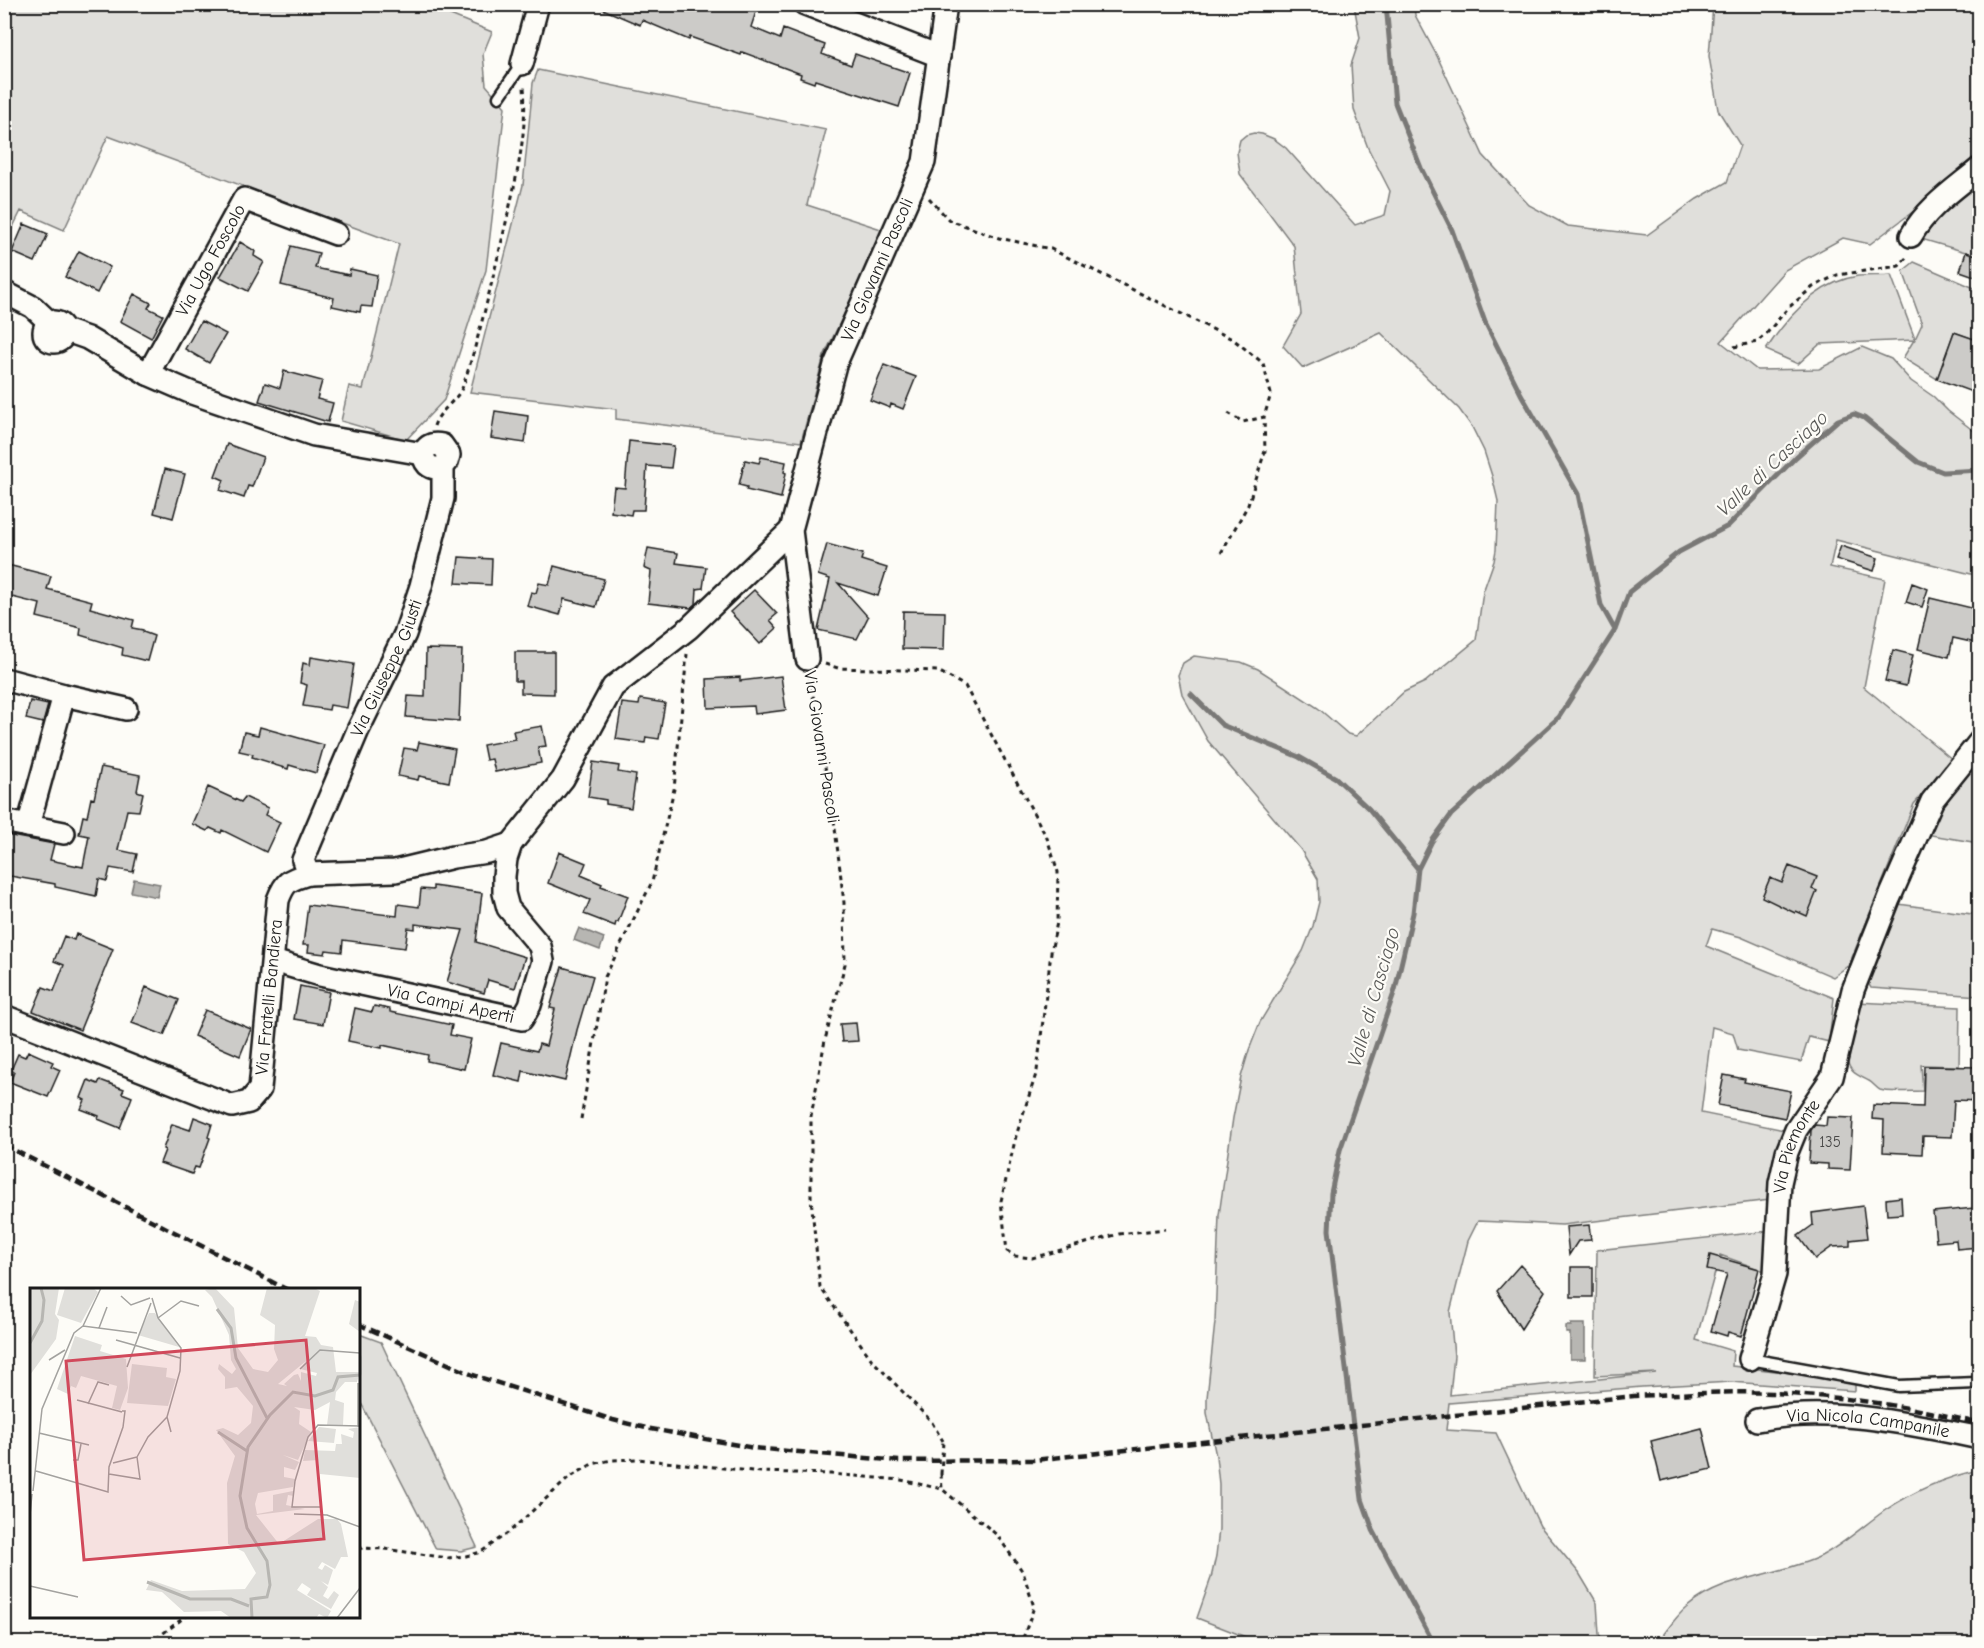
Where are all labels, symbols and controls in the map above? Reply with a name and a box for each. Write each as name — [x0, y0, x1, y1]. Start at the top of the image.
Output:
street label: Via Giovanni Pascoli — [837, 195, 918, 345]
street label: Via Ugo Foscolo — [172, 201, 250, 320]
water label: Valle di Casciago — [1712, 406, 1833, 521]
street label: Via Giuseppe Giusti — [346, 597, 427, 740]
street label: Via Giovanni Pascoli — [799, 669, 844, 825]
street label: Via Fratelli Bandiera — [251, 918, 287, 1076]
water label: Valle di Casciago — [1343, 925, 1404, 1069]
street label: Via Campi Aperti — [385, 980, 516, 1028]
street label: Via Piemonte — [1769, 1096, 1825, 1193]
house number: 135 — [1819, 1133, 1841, 1151]
inset map — [30, 1288, 360, 1618]
street label: Via Nicola Campanile — [1786, 1405, 1951, 1442]

